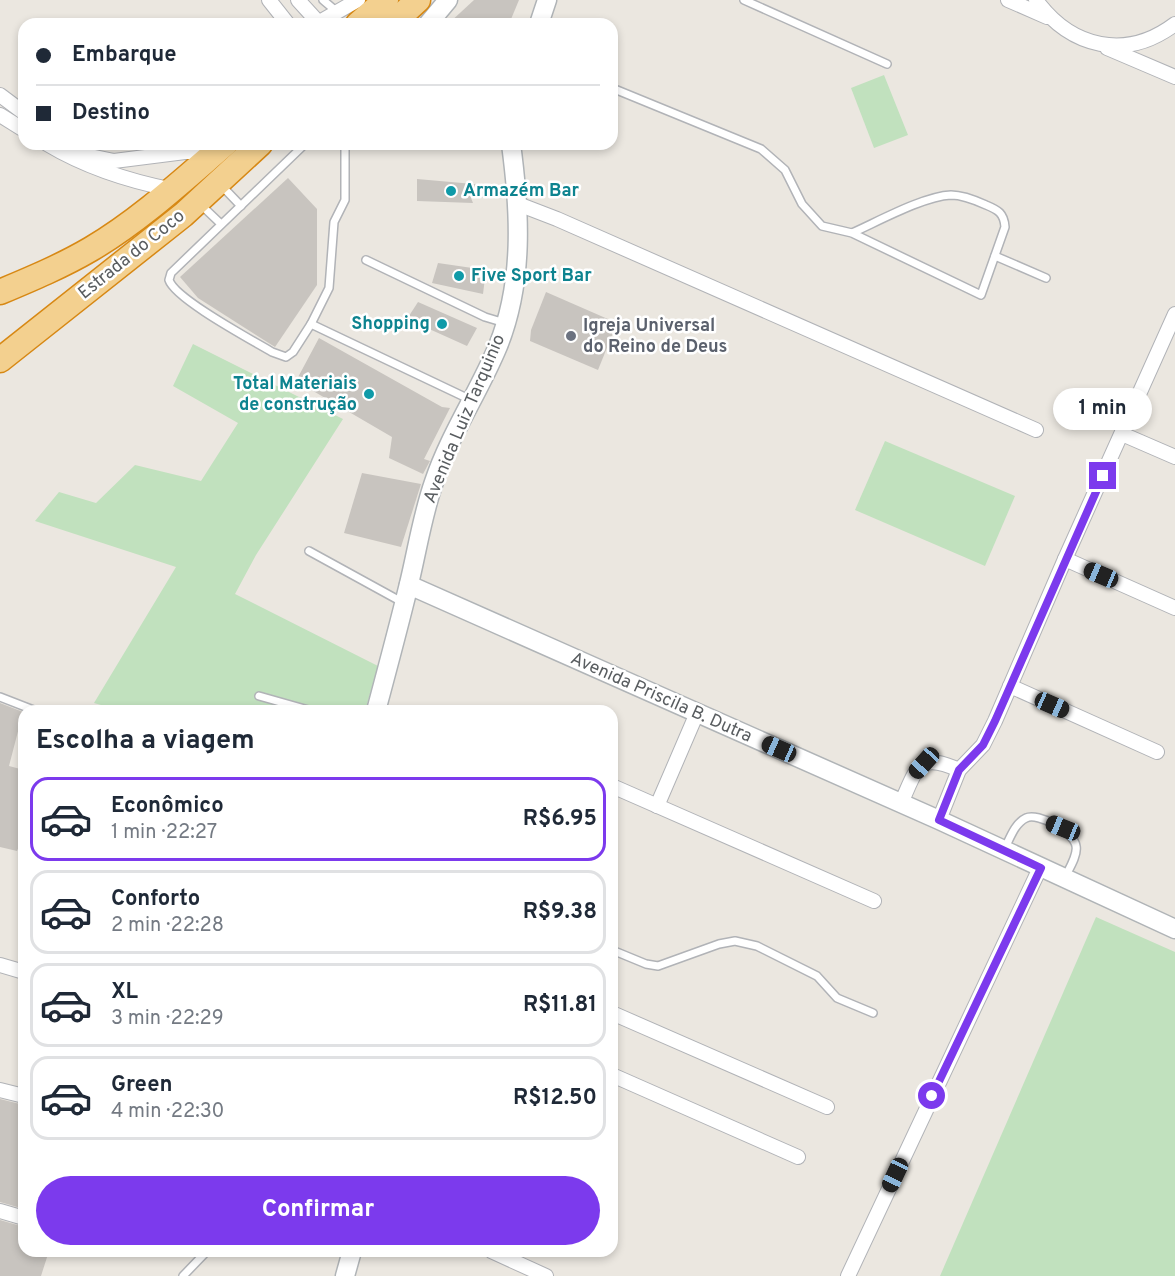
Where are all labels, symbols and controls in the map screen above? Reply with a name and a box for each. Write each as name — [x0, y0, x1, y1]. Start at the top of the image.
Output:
text: Embarque — [72, 42, 176, 69]
text: Destino — [72, 100, 150, 127]
place label: Armazém Bar — [463, 180, 580, 203]
marker: Armazém Bar — [444, 184, 458, 198]
street label: Estrada do Coco — [74, 205, 190, 305]
place label: Five Sport Bar — [471, 265, 592, 288]
marker: Five Sport Bar — [452, 269, 466, 283]
place label: Shopping — [351, 313, 430, 336]
place label: Igreja Universal do Reino de Deus — [583, 315, 727, 359]
marker: Shopping — [435, 317, 449, 331]
marker: Igreja Universal do Reino de Deus — [564, 329, 578, 343]
street label: Avenida Luiz Tarquinio — [419, 331, 511, 507]
place label: Total Materiais de construção — [233, 373, 357, 417]
marker: Total Materiais de construção — [362, 387, 376, 401]
callout: 1 min — [1054, 389, 1152, 431]
text: 1 min — [1078, 396, 1127, 422]
route end — [1089, 462, 1116, 489]
car — [1081, 560, 1121, 590]
street label: Avenida Priscila B. Dutra — [567, 648, 755, 748]
car — [1032, 689, 1072, 721]
text: Escolha a viagem — [36, 724, 255, 758]
car — [759, 733, 799, 765]
car — [905, 744, 943, 782]
icon: car — [39, 792, 93, 846]
text: Econômico — [111, 793, 224, 820]
text: R$6.95 — [523, 806, 597, 833]
car — [1043, 813, 1083, 843]
text: 1 min · 22:27 — [111, 820, 217, 846]
icon: car — [39, 885, 93, 939]
text: Conforto — [111, 886, 200, 913]
text: R$9.38 — [523, 899, 597, 926]
text: 2 min · 22:28 — [111, 913, 224, 939]
icon: car — [39, 978, 93, 1032]
text: XL — [111, 979, 138, 1006]
text: R$11.81 — [523, 992, 597, 1019]
text: 3 min · 22:29 — [111, 1006, 224, 1032]
icon: car — [39, 1071, 93, 1125]
text: Green — [111, 1072, 173, 1099]
route start — [918, 1082, 945, 1109]
text: R$12.50 — [513, 1085, 597, 1112]
text: 4 min · 22:30 — [111, 1099, 224, 1125]
car — [879, 1155, 911, 1195]
button: Confirmar — [36, 1176, 600, 1245]

